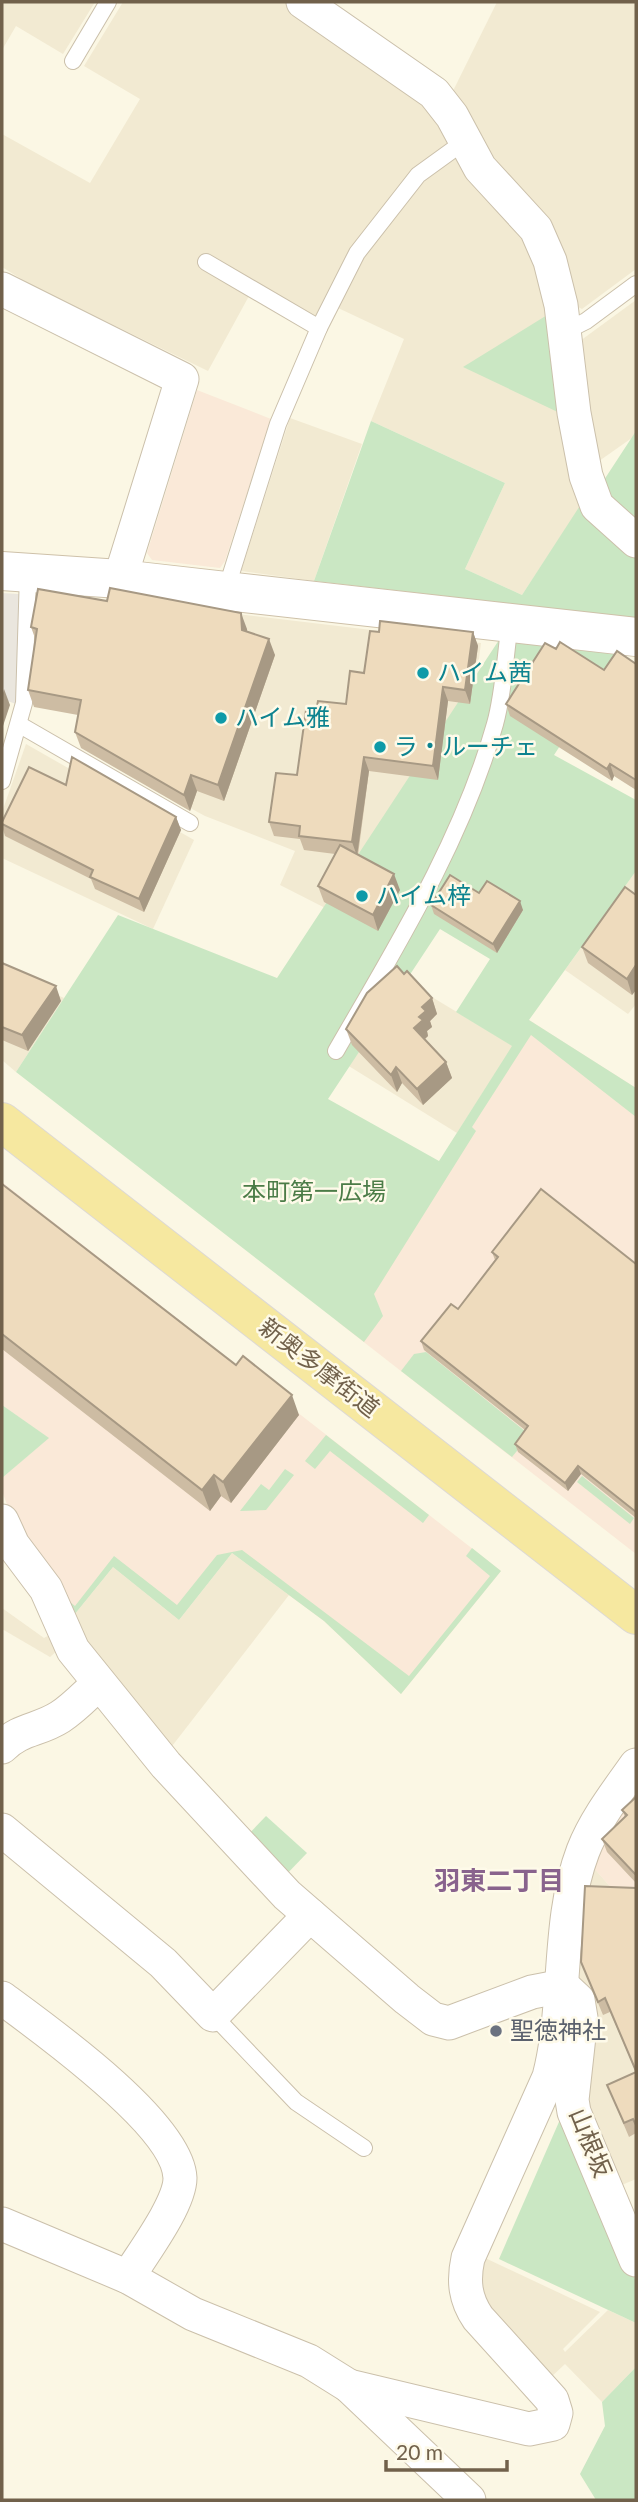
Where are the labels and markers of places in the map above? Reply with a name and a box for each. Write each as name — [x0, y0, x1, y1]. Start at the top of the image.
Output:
place label: ハイム茜 — [437, 657, 532, 686]
marker: ハイム茜 — [415, 665, 431, 681]
place label: ハイム雅 — [235, 702, 330, 731]
marker: ハイム雅 — [213, 710, 229, 726]
place label: ラ・ルーチェ — [394, 731, 538, 760]
marker: ラ・ルーチェ — [372, 739, 388, 755]
place label: ハイム梓 — [376, 880, 471, 909]
marker: ハイム梓 — [354, 888, 370, 904]
place label: 聖徳神社 — [510, 2015, 606, 2044]
marker: 聖徳神社 — [488, 2023, 504, 2039]

